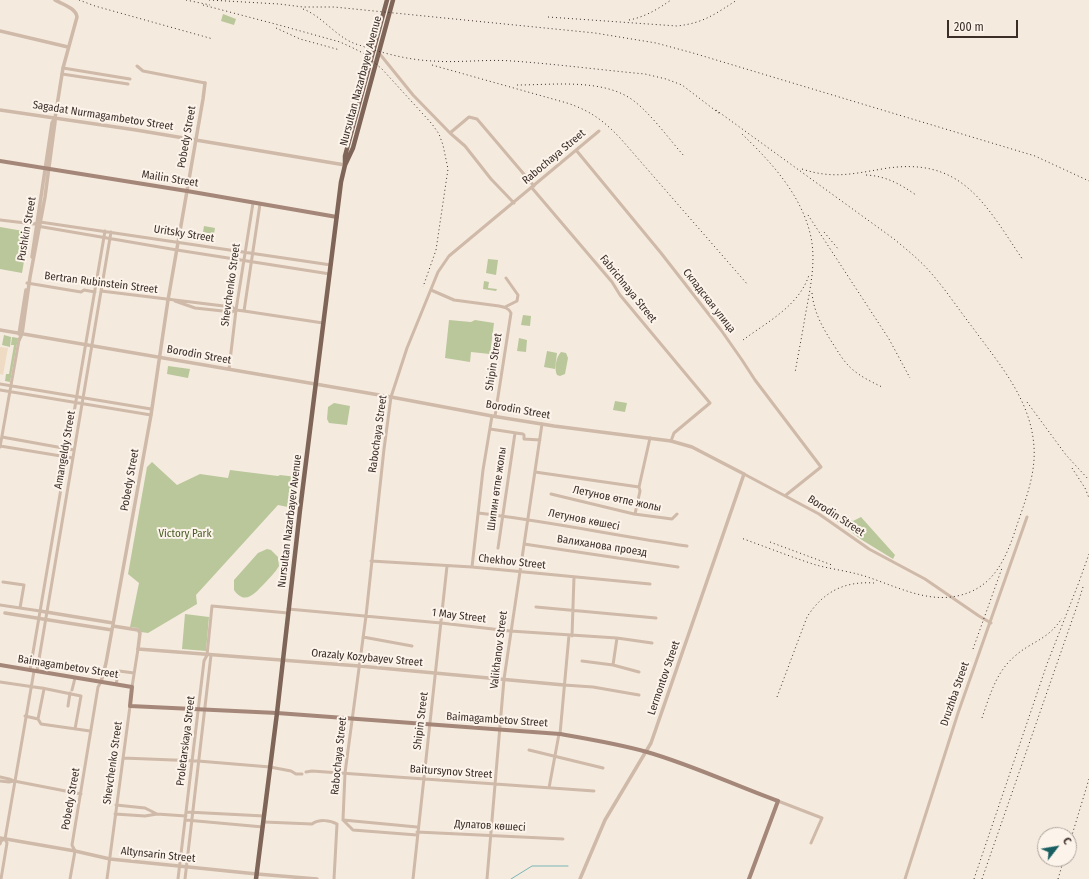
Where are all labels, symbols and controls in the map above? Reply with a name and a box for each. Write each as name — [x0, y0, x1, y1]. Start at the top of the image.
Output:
scale bar — [949, 12, 1020, 38]
street label: Nursultan Nazarbayev Avenue — [337, 15, 385, 147]
text: 200 m — [954, 20, 984, 34]
street label: Sagadat Nurmagambetov Street — [32, 98, 174, 134]
street label: Pobedy Street — [175, 105, 199, 169]
street label: Rabochaya Street — [520, 127, 588, 187]
street label: Mailin Street — [141, 168, 199, 190]
street label: Pushkin Street — [15, 196, 39, 262]
street label: Uritsky Street — [153, 223, 215, 245]
street label: Shevchenko Street — [219, 243, 243, 327]
street label: Fabrichnaya Street — [597, 252, 659, 326]
street label: Складская улица — [680, 266, 738, 336]
street label: Bertran Rubinstein Street — [44, 269, 158, 297]
street label: Shipin Street — [483, 332, 505, 392]
street label: Borodin Street — [166, 343, 232, 367]
street label: Rabochaya Street — [366, 394, 390, 474]
street label: Borodin Street — [485, 398, 551, 422]
street label: Amangeldy Street — [52, 410, 78, 490]
street label: Шипин өтпе жолы — [485, 446, 509, 532]
street label: Pobedy Street — [118, 448, 142, 512]
street label: Nursultan Nazarbayev Avenue — [275, 454, 305, 588]
street label: Летунов өтпе жолы — [572, 483, 662, 515]
street label: Borodin Street — [805, 493, 867, 539]
street label: Летунов көшесі — [547, 507, 621, 533]
park label: Victory Park — [158, 527, 212, 541]
street label: Валиханова проезд — [556, 532, 648, 560]
street label: Chekhov Street — [478, 552, 546, 572]
street label: 1 May Street — [431, 606, 487, 626]
street label: Valikhanov Street — [488, 610, 510, 690]
street label: Lermontov Street — [645, 639, 683, 717]
street label: Orazaly Kozybayev Street — [311, 647, 423, 669]
street label: Baimagambetov Street — [17, 653, 119, 681]
street label: Druzhba Street — [938, 660, 972, 728]
street label: Shipin Street — [411, 691, 431, 751]
street label: Proletarskaya Street — [174, 695, 198, 787]
street label: Baimagambetov Street — [446, 710, 548, 730]
street label: Rabochaya Street — [328, 716, 350, 796]
street label: Shevchenko Street — [101, 721, 125, 805]
street label: Baitursynov Street — [409, 763, 493, 781]
street label: Pobedy Street — [59, 767, 83, 831]
street label: Дулатов көшесі — [454, 818, 526, 834]
north arrow — [1037, 827, 1077, 867]
text: С — [1060, 835, 1074, 847]
street label: Altynsarin Street — [120, 845, 196, 865]

